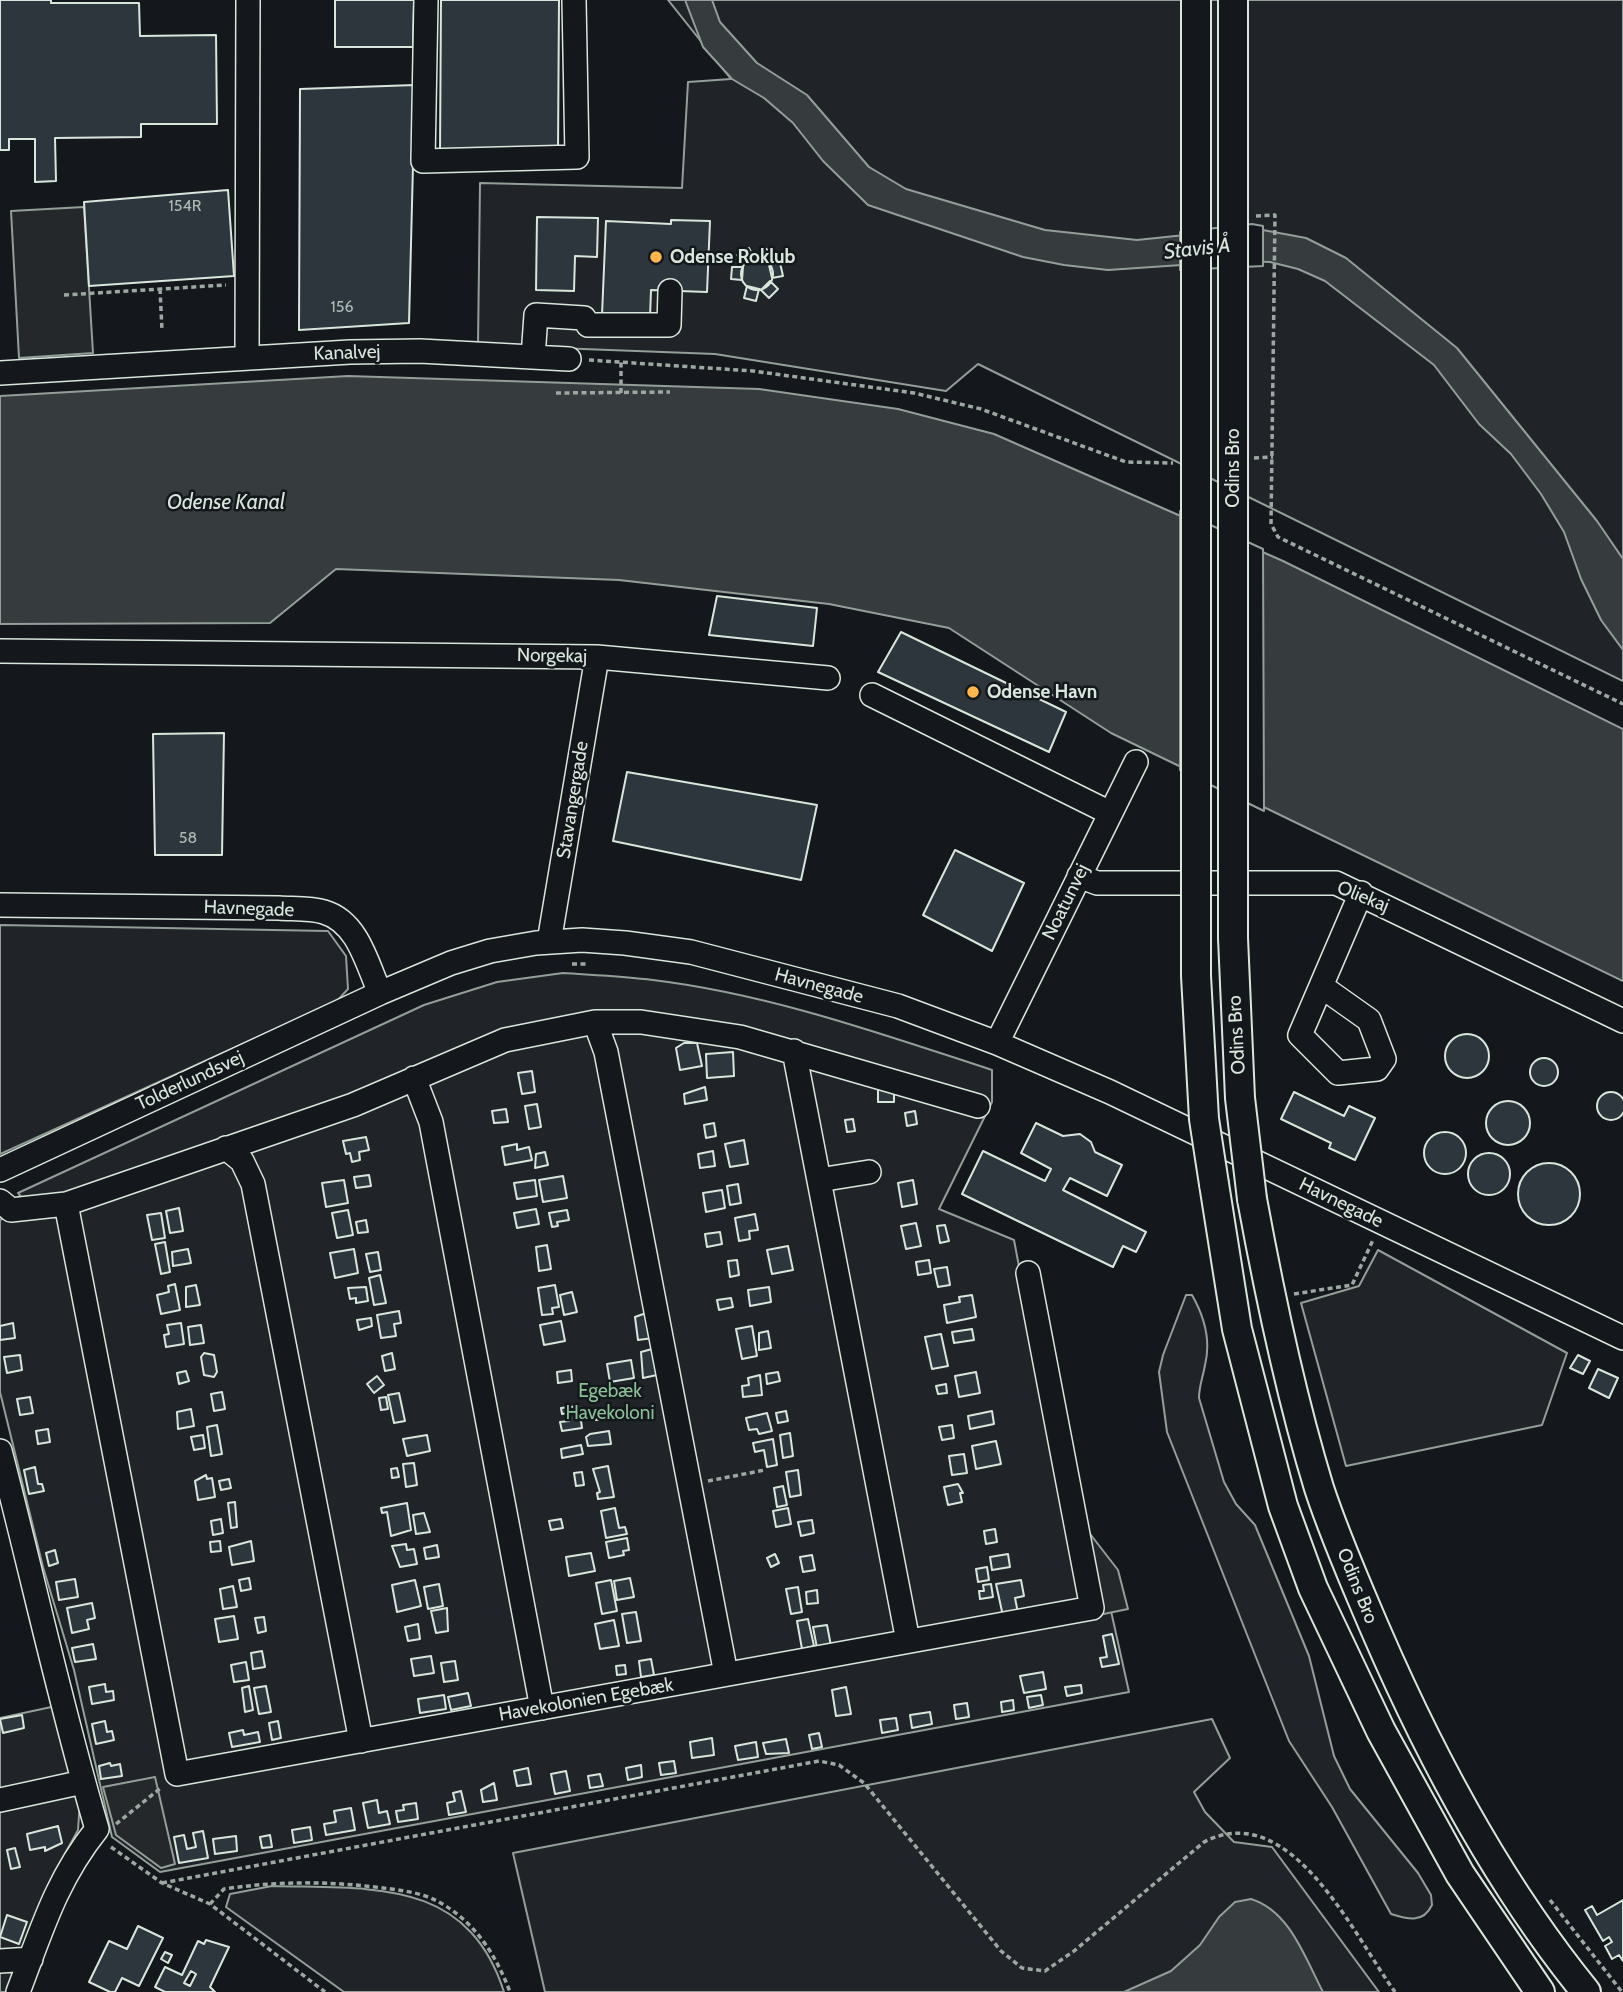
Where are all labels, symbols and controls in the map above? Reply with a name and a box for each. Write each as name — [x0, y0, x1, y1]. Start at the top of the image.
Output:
house number: 154R — [169, 196, 201, 216]
water label: Stavis Å — [1162, 233, 1232, 265]
place label: Odense Roklub — [670, 246, 795, 268]
marker: Odense Roklub — [648, 249, 664, 265]
house number: 156 — [331, 297, 353, 317]
street label: Kanalvej — [313, 340, 381, 366]
street label: Odins Bro — [1222, 428, 1244, 508]
water label: Odense Kanal — [167, 490, 285, 516]
street label: Norgekaj — [517, 644, 587, 668]
place label: Odense Havn — [987, 681, 1097, 703]
marker: Odense Havn — [965, 684, 981, 700]
street label: Stavangergade — [552, 739, 594, 861]
house number: 58 — [179, 828, 197, 848]
street label: Noatunvej — [1038, 860, 1094, 944]
street label: Oliekaj — [1334, 876, 1392, 918]
street label: Havnegade — [203, 896, 295, 922]
street label: Havnegade — [772, 963, 866, 1009]
street label: Odins Bro — [1224, 995, 1250, 1075]
street label: Tolderlundsvej — [133, 1046, 247, 1116]
street label: Havnegade — [1295, 1173, 1387, 1233]
park label: Egebæk Havekoloni — [566, 1380, 654, 1424]
street label: Odins Bro — [1332, 1545, 1382, 1627]
street label: Havekolonien Egebæk — [497, 1673, 675, 1727]

